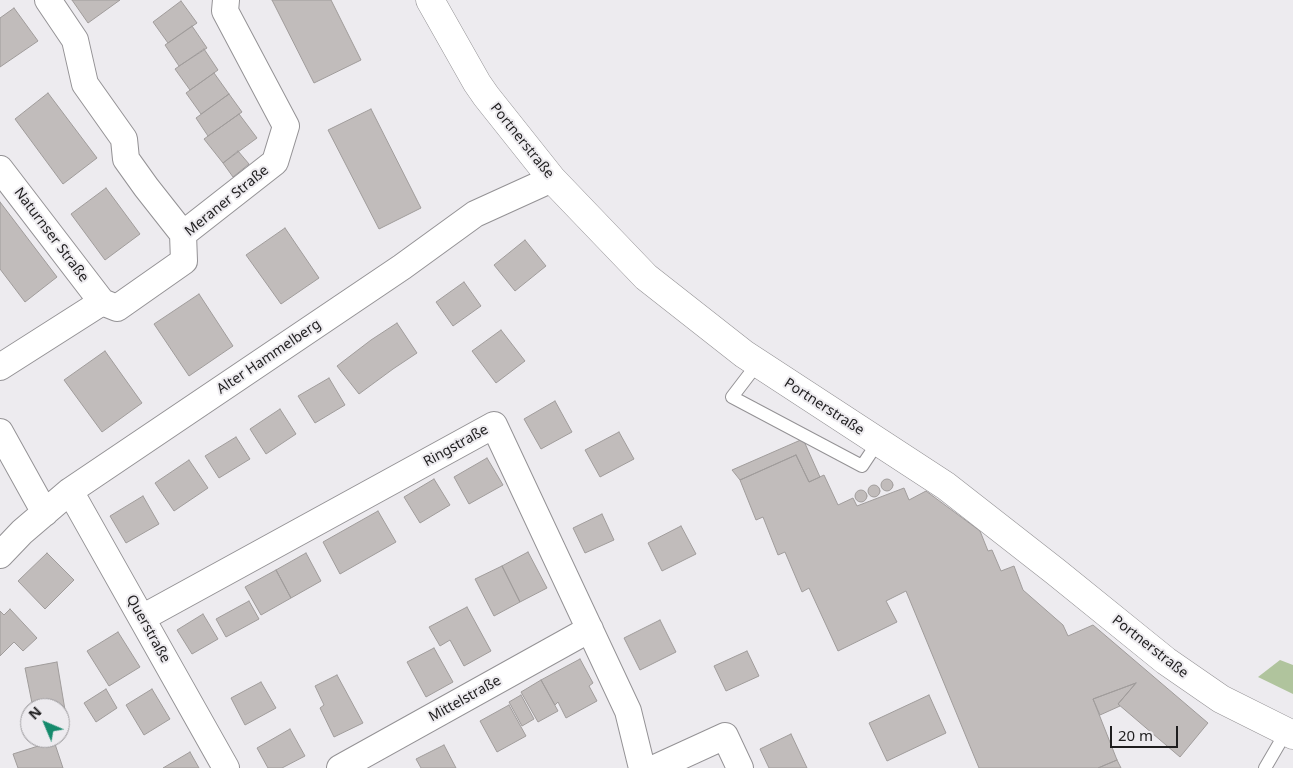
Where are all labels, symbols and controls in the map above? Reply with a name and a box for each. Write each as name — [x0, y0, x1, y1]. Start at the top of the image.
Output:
street label: Portnerstraße — [487, 100, 557, 182]
street label: Meraner Straße — [182, 162, 272, 240]
street label: Naturnser Straße — [10, 185, 92, 285]
street label: Alter Hammelberg — [214, 316, 324, 398]
street label: Portnerstraße — [781, 375, 867, 439]
street label: Ringstraße — [421, 421, 491, 471]
street label: Querstraße — [122, 592, 174, 666]
street label: Portnerstraße — [1109, 612, 1191, 682]
street label: Mittelstraße — [426, 672, 504, 726]
north arrow — [20, 698, 70, 748]
text: N — [24, 702, 45, 723]
scale bar — [1113, 716, 1180, 748]
text: 20 m — [1118, 725, 1153, 745]

